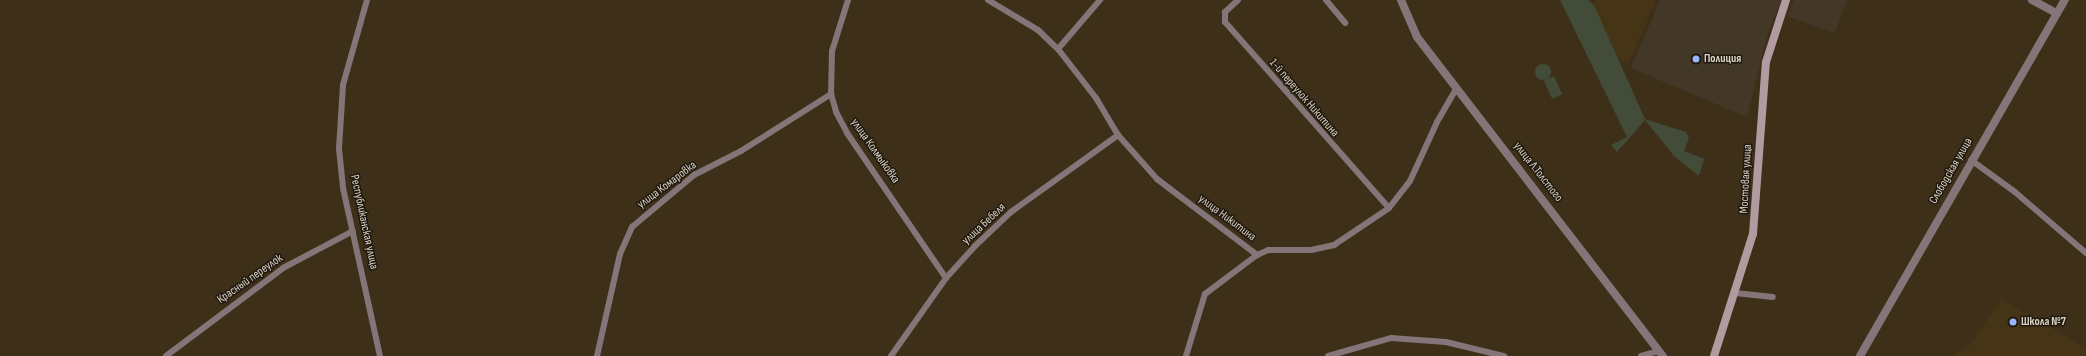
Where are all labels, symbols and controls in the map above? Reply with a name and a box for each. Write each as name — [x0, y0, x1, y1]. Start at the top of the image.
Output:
place label: Полиция — [1704, 52, 1741, 66]
marker: Полиция — [1691, 54, 1701, 64]
street label: 1-й переулок Никитина — [1266, 56, 1342, 140]
street label: улица Колмыковка — [847, 116, 903, 186]
street label: Слободская улица — [1926, 135, 1976, 207]
street label: улица Л.Толстого — [1510, 139, 1566, 205]
street label: Мостовая улица — [1737, 144, 1755, 214]
street label: улица Комаровка — [635, 158, 699, 212]
street label: Республиканская улица — [347, 173, 381, 271]
street label: улица Никитина — [1195, 192, 1259, 244]
street label: улица Бебеля — [959, 200, 1009, 248]
street label: Красный переулок — [215, 251, 285, 307]
place label: Школа №7 — [2021, 315, 2066, 329]
marker: Школа №7 — [2008, 317, 2018, 327]

